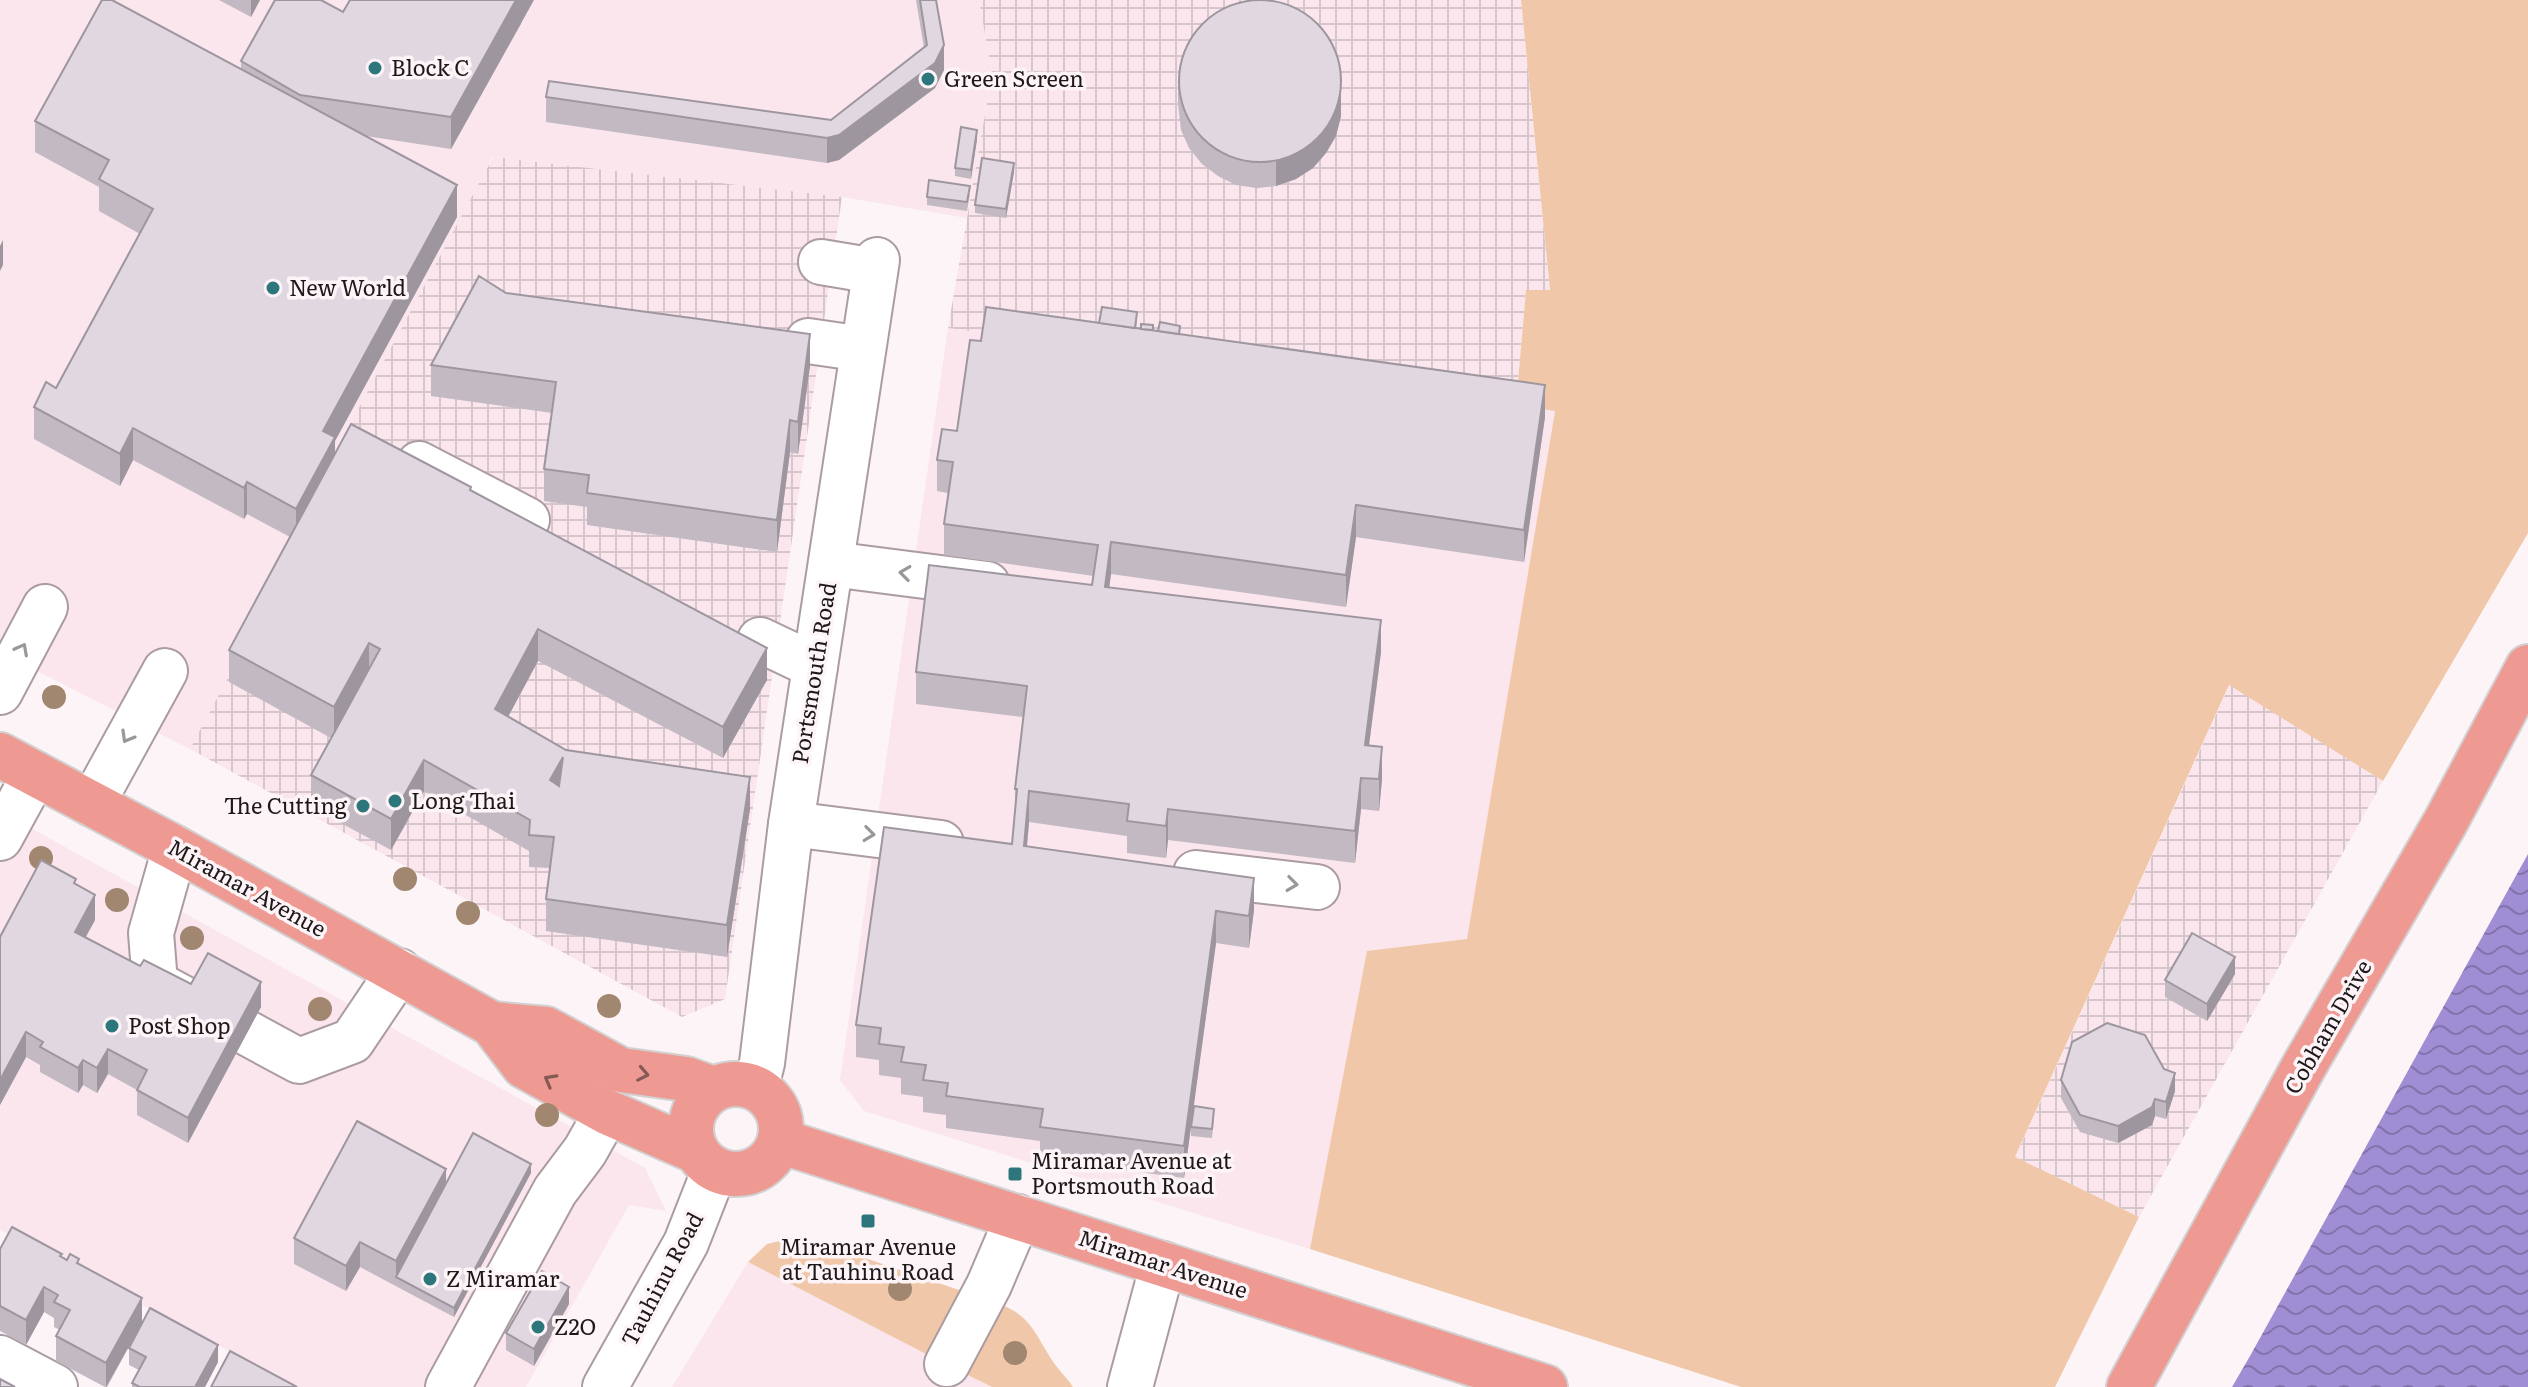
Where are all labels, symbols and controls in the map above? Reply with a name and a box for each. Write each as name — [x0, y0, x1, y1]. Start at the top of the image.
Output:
place label: Block C — [391, 50, 470, 83]
marker: Block C — [366, 59, 384, 77]
place label: Green Screen — [944, 61, 1084, 94]
marker: Green Screen — [919, 70, 937, 88]
place label: New World — [289, 270, 406, 303]
marker: New World — [264, 279, 282, 297]
one-way arrow — [898, 565, 911, 582]
street label: Portsmouth Road — [782, 580, 843, 766]
one-way arrow — [13, 643, 28, 658]
one-way arrow — [121, 728, 137, 743]
place label: Long Thai — [411, 783, 515, 816]
place label: The Cutting — [224, 788, 348, 821]
marker: Long Thai — [386, 792, 404, 810]
marker: The Cutting — [354, 797, 372, 815]
one-way arrow — [863, 825, 876, 842]
street label: Miramar Avenue — [163, 830, 333, 944]
one-way arrow — [1286, 875, 1299, 892]
street label: Cobham Drive — [2275, 953, 2379, 1100]
place label: Post Shop — [128, 1008, 231, 1041]
marker: Post Shop — [103, 1017, 121, 1035]
one-way arrow — [636, 1064, 649, 1081]
one-way arrow — [544, 1075, 558, 1090]
place label: Miramar Avenue at Portsmouth Road — [1031, 1143, 1232, 1201]
marker: Miramar Avenue at Portsmouth Road — [1006, 1165, 1024, 1183]
street label: Tauhinu Road — [611, 1205, 710, 1351]
marker: Miramar Avenue at Tauhinu Road — [859, 1212, 877, 1230]
street label: Miramar Avenue — [1075, 1220, 1252, 1305]
place label: Miramar Avenue at Tauhinu Road — [780, 1229, 956, 1287]
place label: Z Miramar — [446, 1261, 560, 1294]
marker: Z Miramar — [421, 1270, 439, 1288]
place label: Z2O — [554, 1309, 596, 1342]
marker: Z2O — [529, 1318, 547, 1336]

